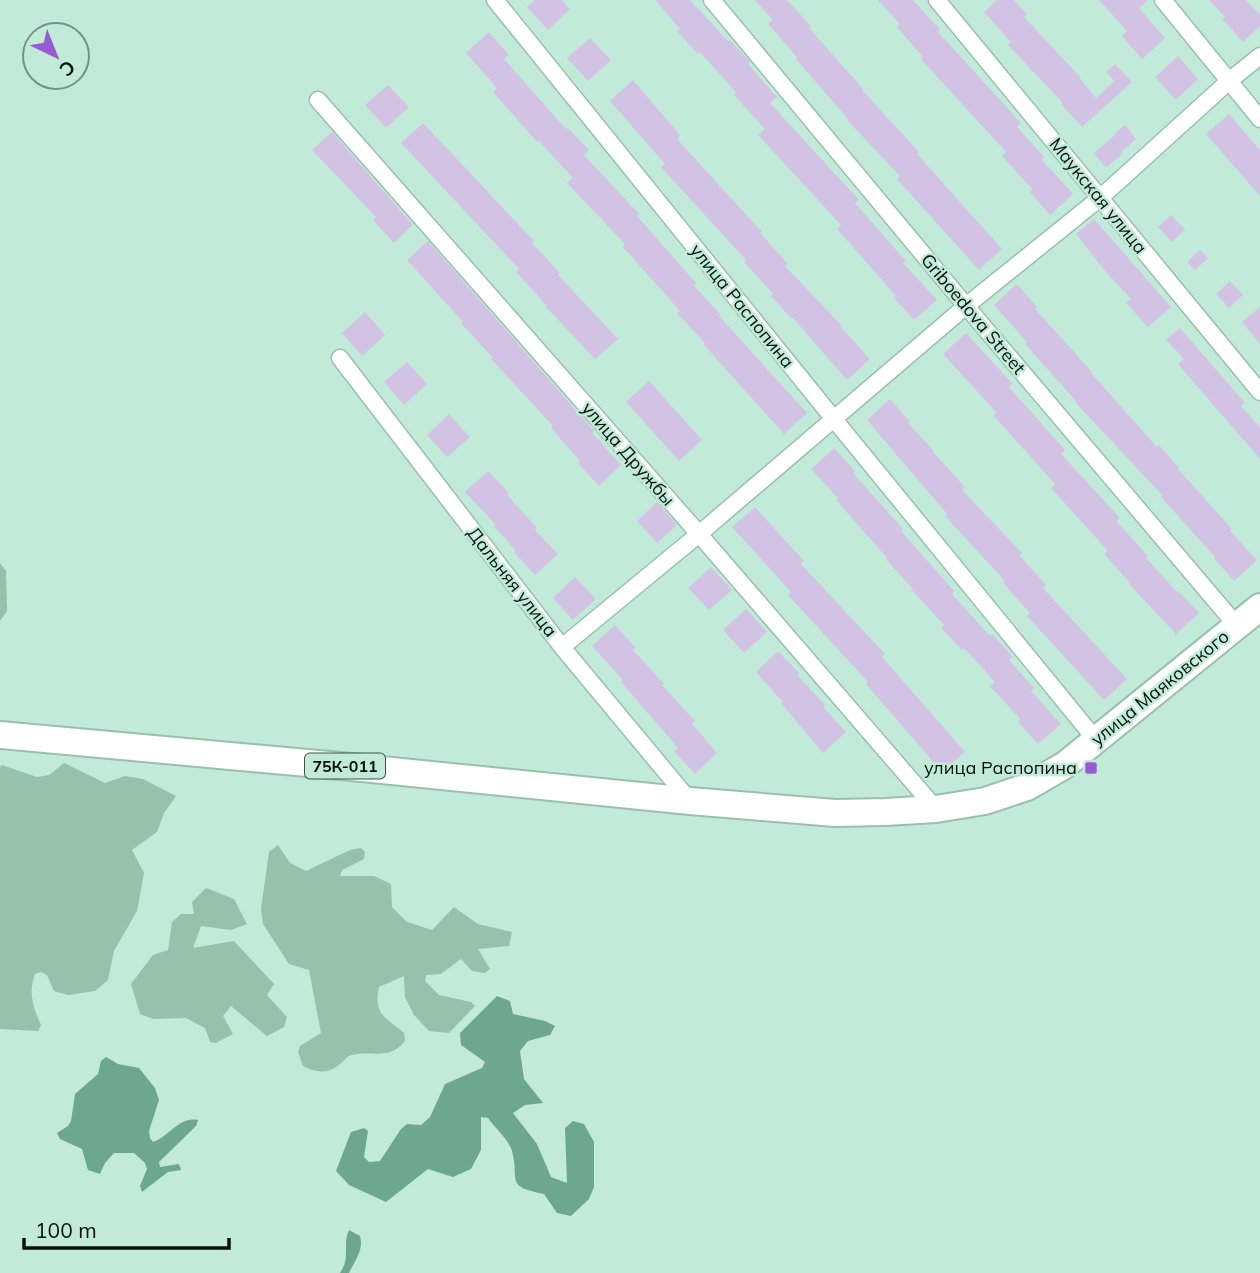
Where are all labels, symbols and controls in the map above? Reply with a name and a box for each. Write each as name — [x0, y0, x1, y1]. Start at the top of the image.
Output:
north arrow — [21, 21, 91, 91]
text: С — [55, 55, 81, 82]
street label: Маукская улица — [1045, 133, 1152, 258]
street label: улица Распопина — [685, 239, 799, 372]
street label: Griboedova Street — [916, 249, 1031, 379]
street label: улица Дружбы — [577, 397, 680, 511]
street label: Дальняя улица — [462, 522, 563, 641]
street label: улица Маяковского — [1086, 625, 1234, 750]
road number: 75К-011 — [305, 754, 385, 778]
place label: улица Распопина — [924, 756, 1077, 779]
marker: улица Распопина — [1083, 760, 1099, 776]
scale bar — [24, 1206, 229, 1250]
text: 100 m — [35, 1217, 97, 1243]

